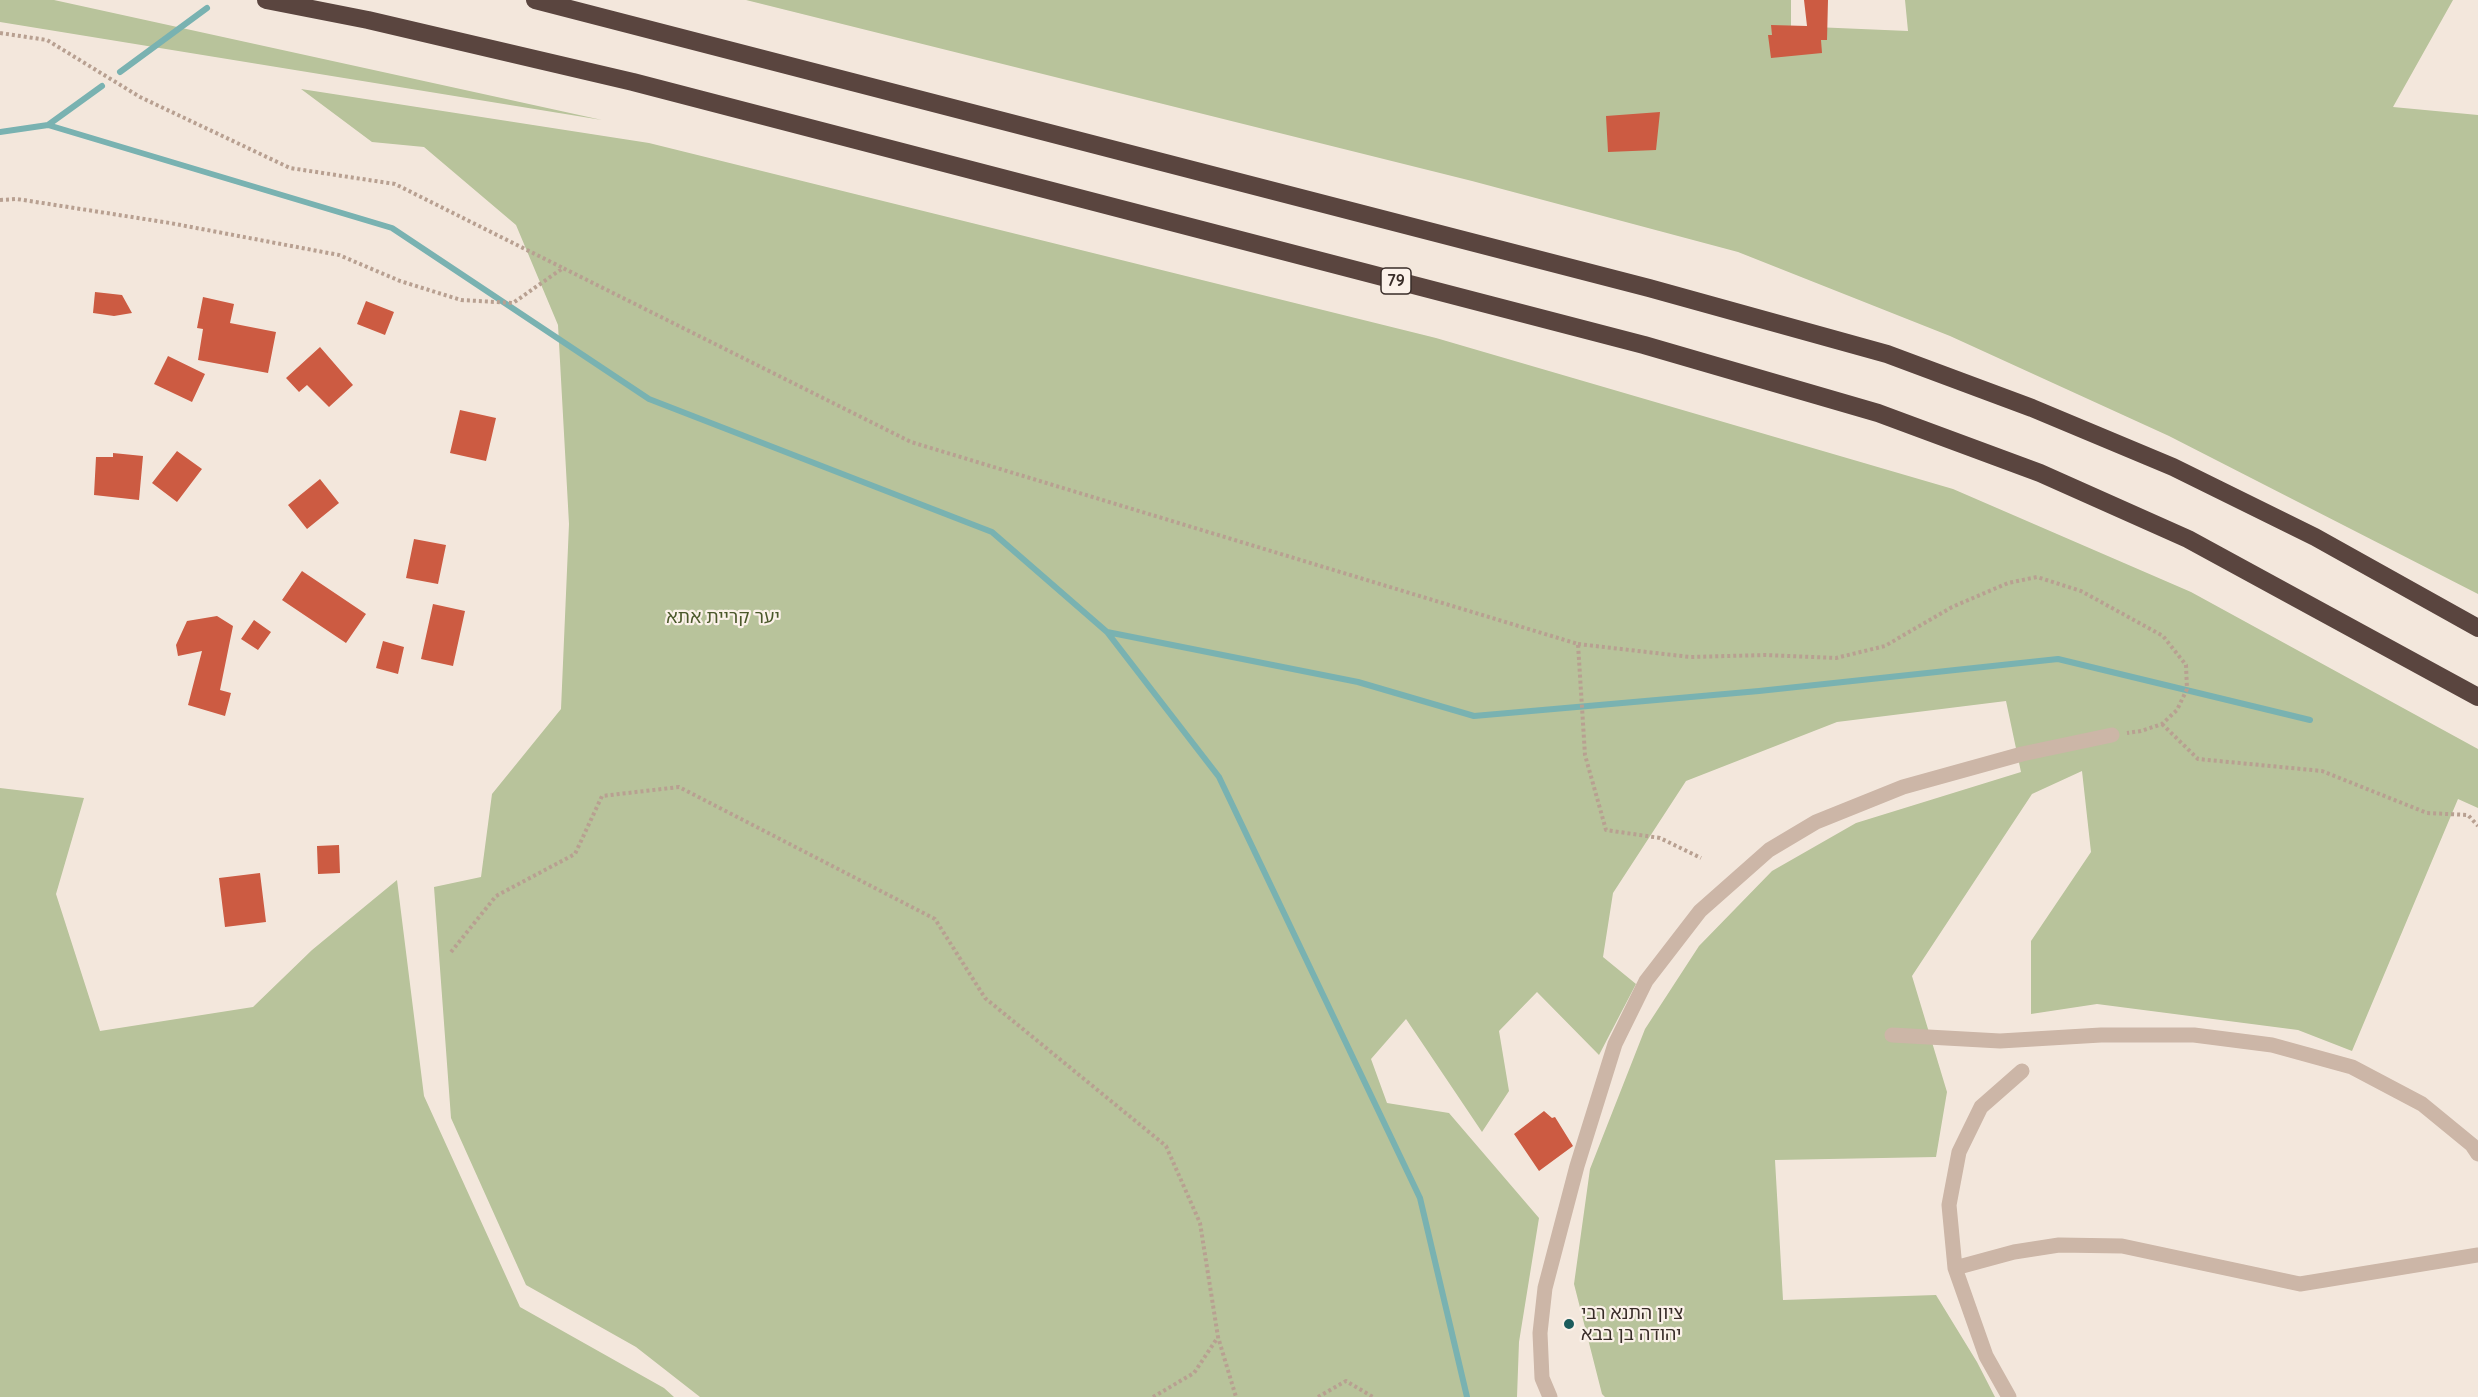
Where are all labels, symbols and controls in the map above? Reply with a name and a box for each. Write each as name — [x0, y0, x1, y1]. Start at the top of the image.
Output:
road number: 79 — [1381, 268, 1411, 294]
park label: יער קריית אתא — [666, 607, 780, 629]
place label: ציון התנא רבי יהודה בן בבא — [1581, 1303, 1683, 1346]
marker: ציון התנא רבי יהודה בן בבא — [1562, 1317, 1576, 1331]

